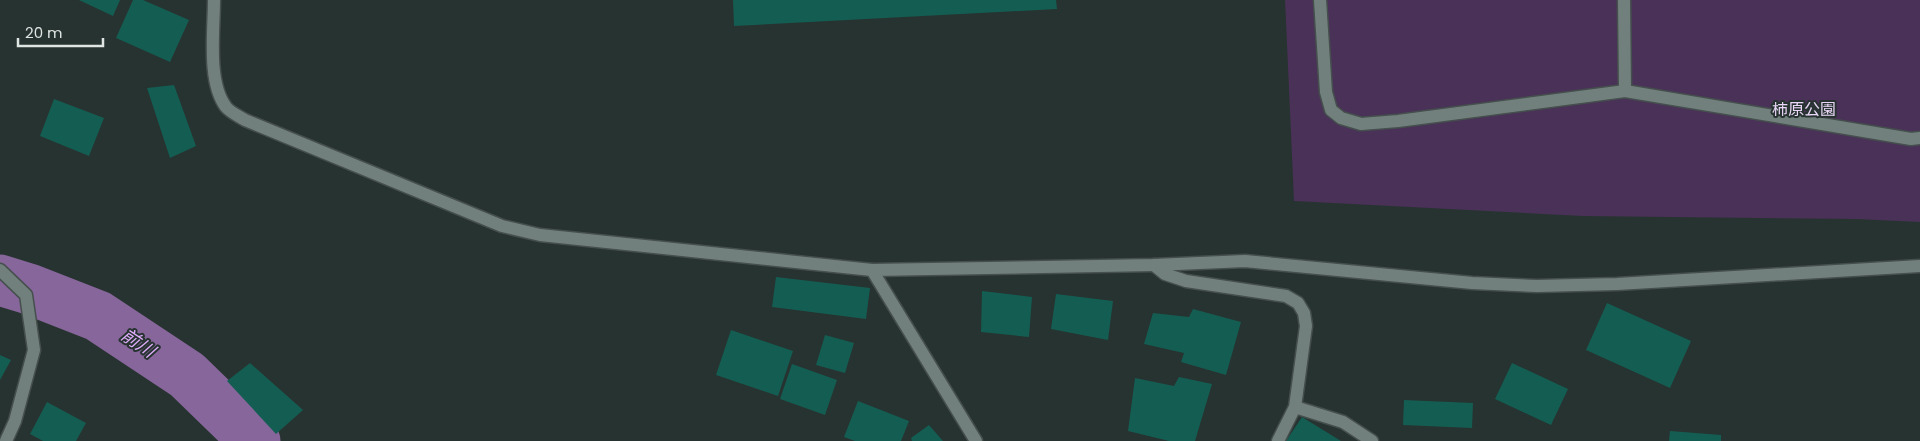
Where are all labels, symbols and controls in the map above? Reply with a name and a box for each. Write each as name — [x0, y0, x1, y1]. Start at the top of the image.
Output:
scale bar — [18, 15, 102, 47]
text: 20 m — [25, 22, 63, 43]
park label: 柿原公園 — [1772, 98, 1836, 121]
water label: 前川 — [116, 322, 162, 364]

